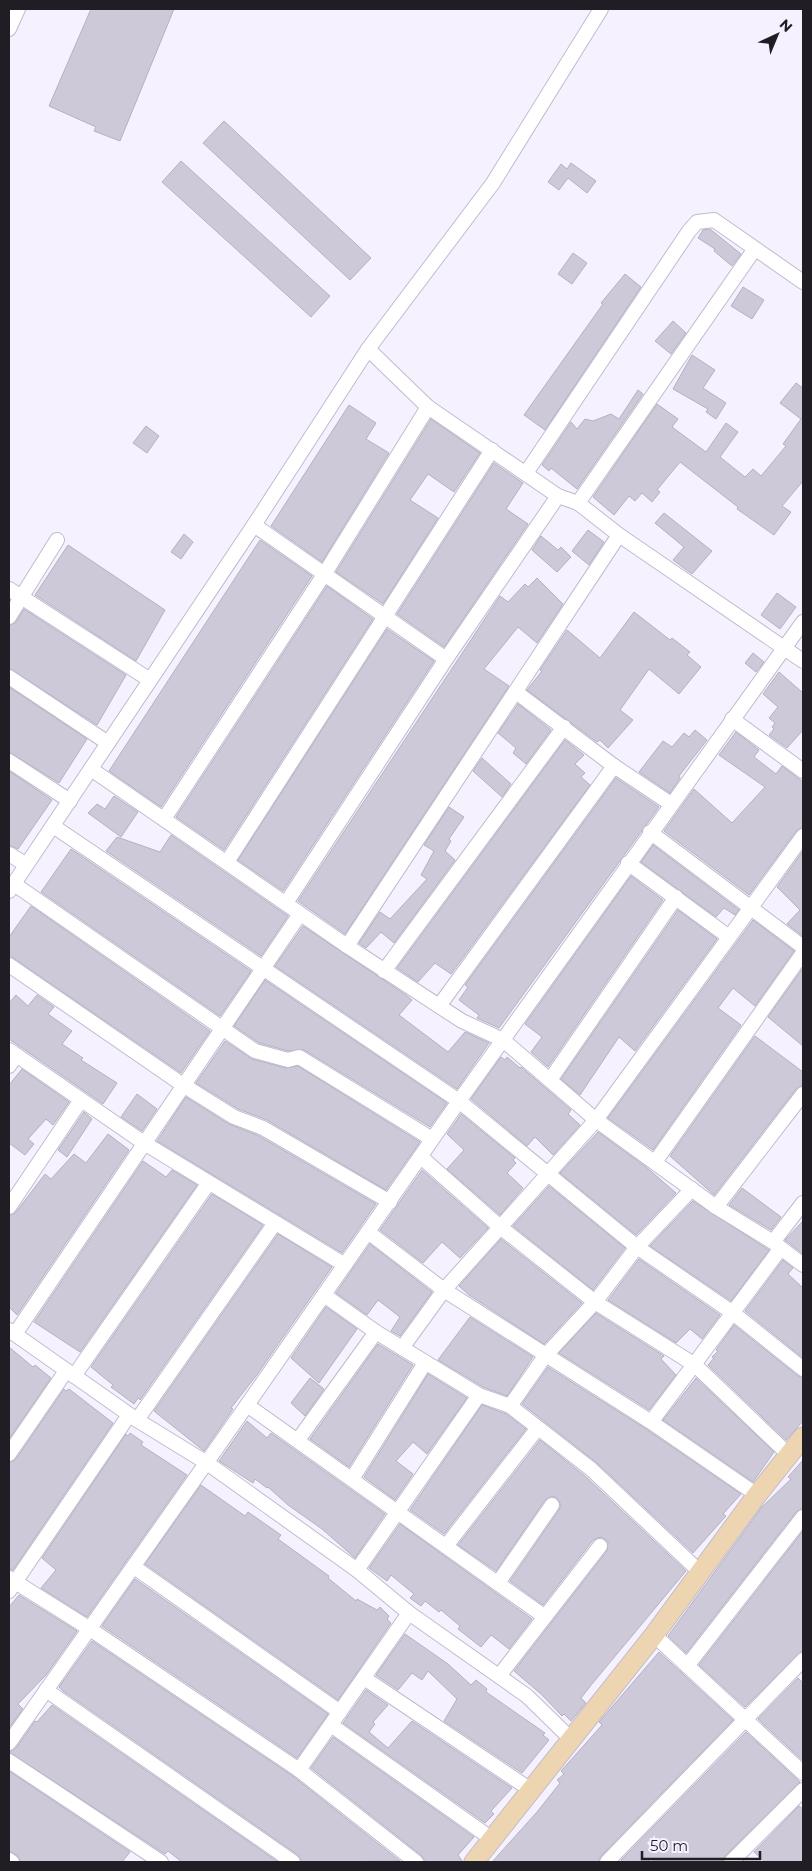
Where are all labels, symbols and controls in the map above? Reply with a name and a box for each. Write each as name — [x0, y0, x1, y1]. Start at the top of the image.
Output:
north arrow — [752, 10, 802, 60]
text: N — [776, 15, 796, 36]
scale bar — [642, 1828, 760, 1860]
text: 50 m — [650, 1836, 688, 1855]

